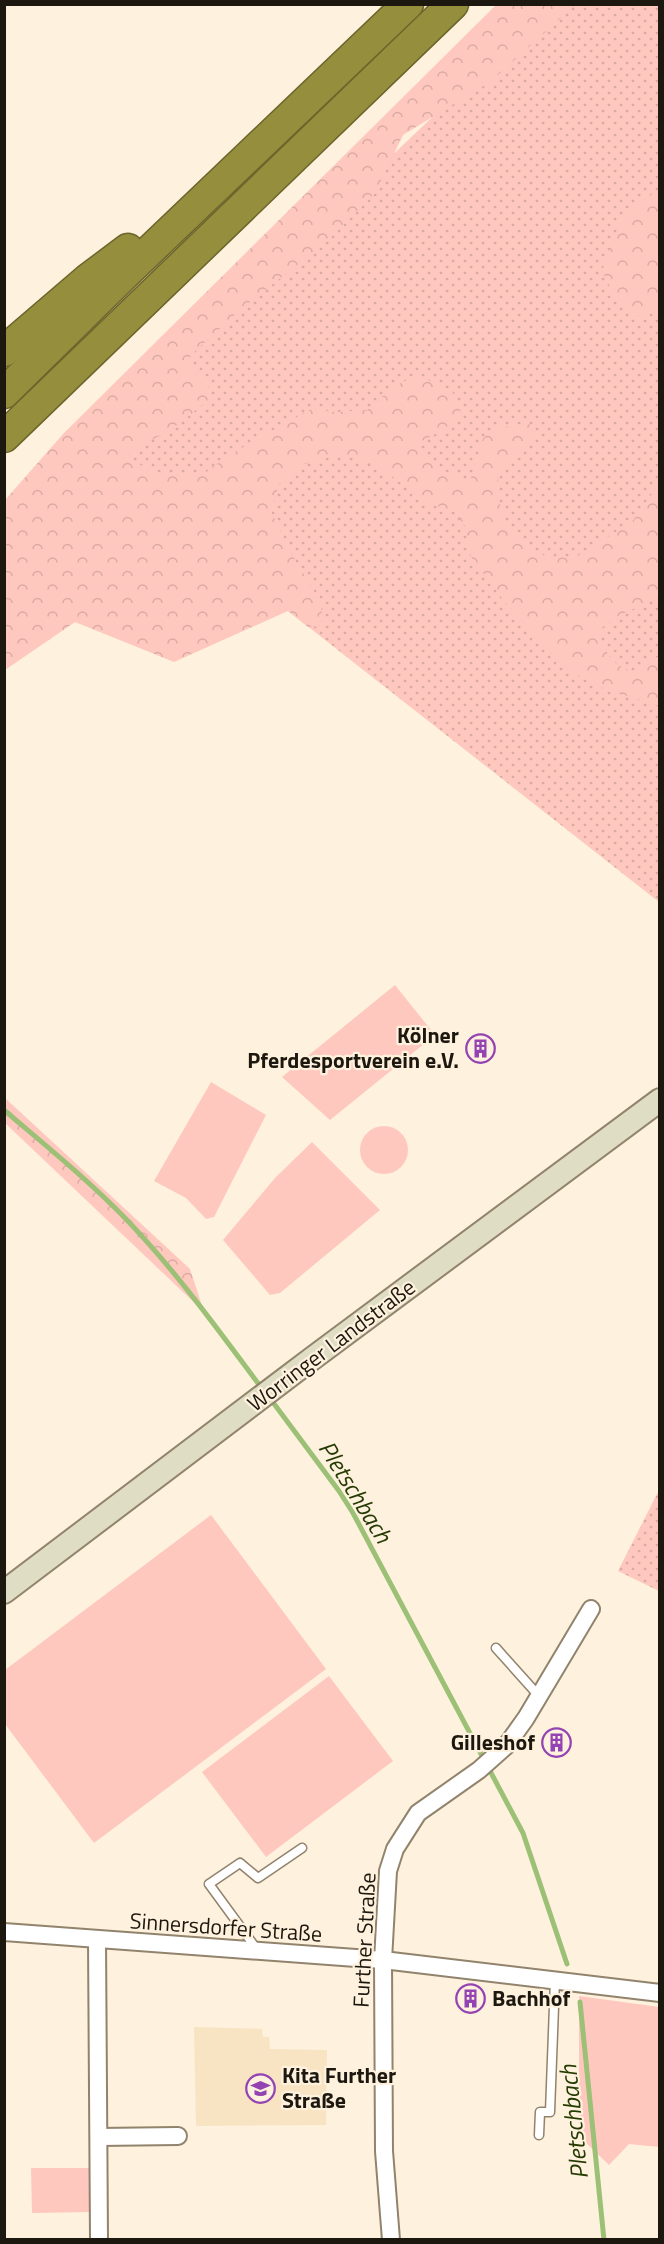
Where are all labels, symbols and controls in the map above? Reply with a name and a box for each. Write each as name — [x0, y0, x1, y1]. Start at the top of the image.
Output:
place label: Kölner Pferdesportverein e.V. — [247, 1018, 459, 1077]
building icon: Kölner Pferdesportverein e.V. — [464, 1032, 496, 1064]
street label: Worringer Landstraße — [240, 1270, 422, 1420]
water label: Pletschbach — [310, 1433, 402, 1551]
place label: Gilleshof — [451, 1725, 535, 1759]
building icon: Gilleshof — [540, 1726, 572, 1758]
street label: Further Straße — [343, 1872, 385, 2008]
street label: Sinnersdorfer Straße — [129, 1903, 323, 1951]
place label: Bachhof — [492, 1981, 570, 2015]
building icon: Bachhof — [455, 1982, 487, 2014]
place label: Kita Further Straße — [282, 2058, 396, 2117]
water label: Pletschbach — [549, 2062, 597, 2181]
school or university icon: Kita Further Straße — [245, 2072, 277, 2104]

